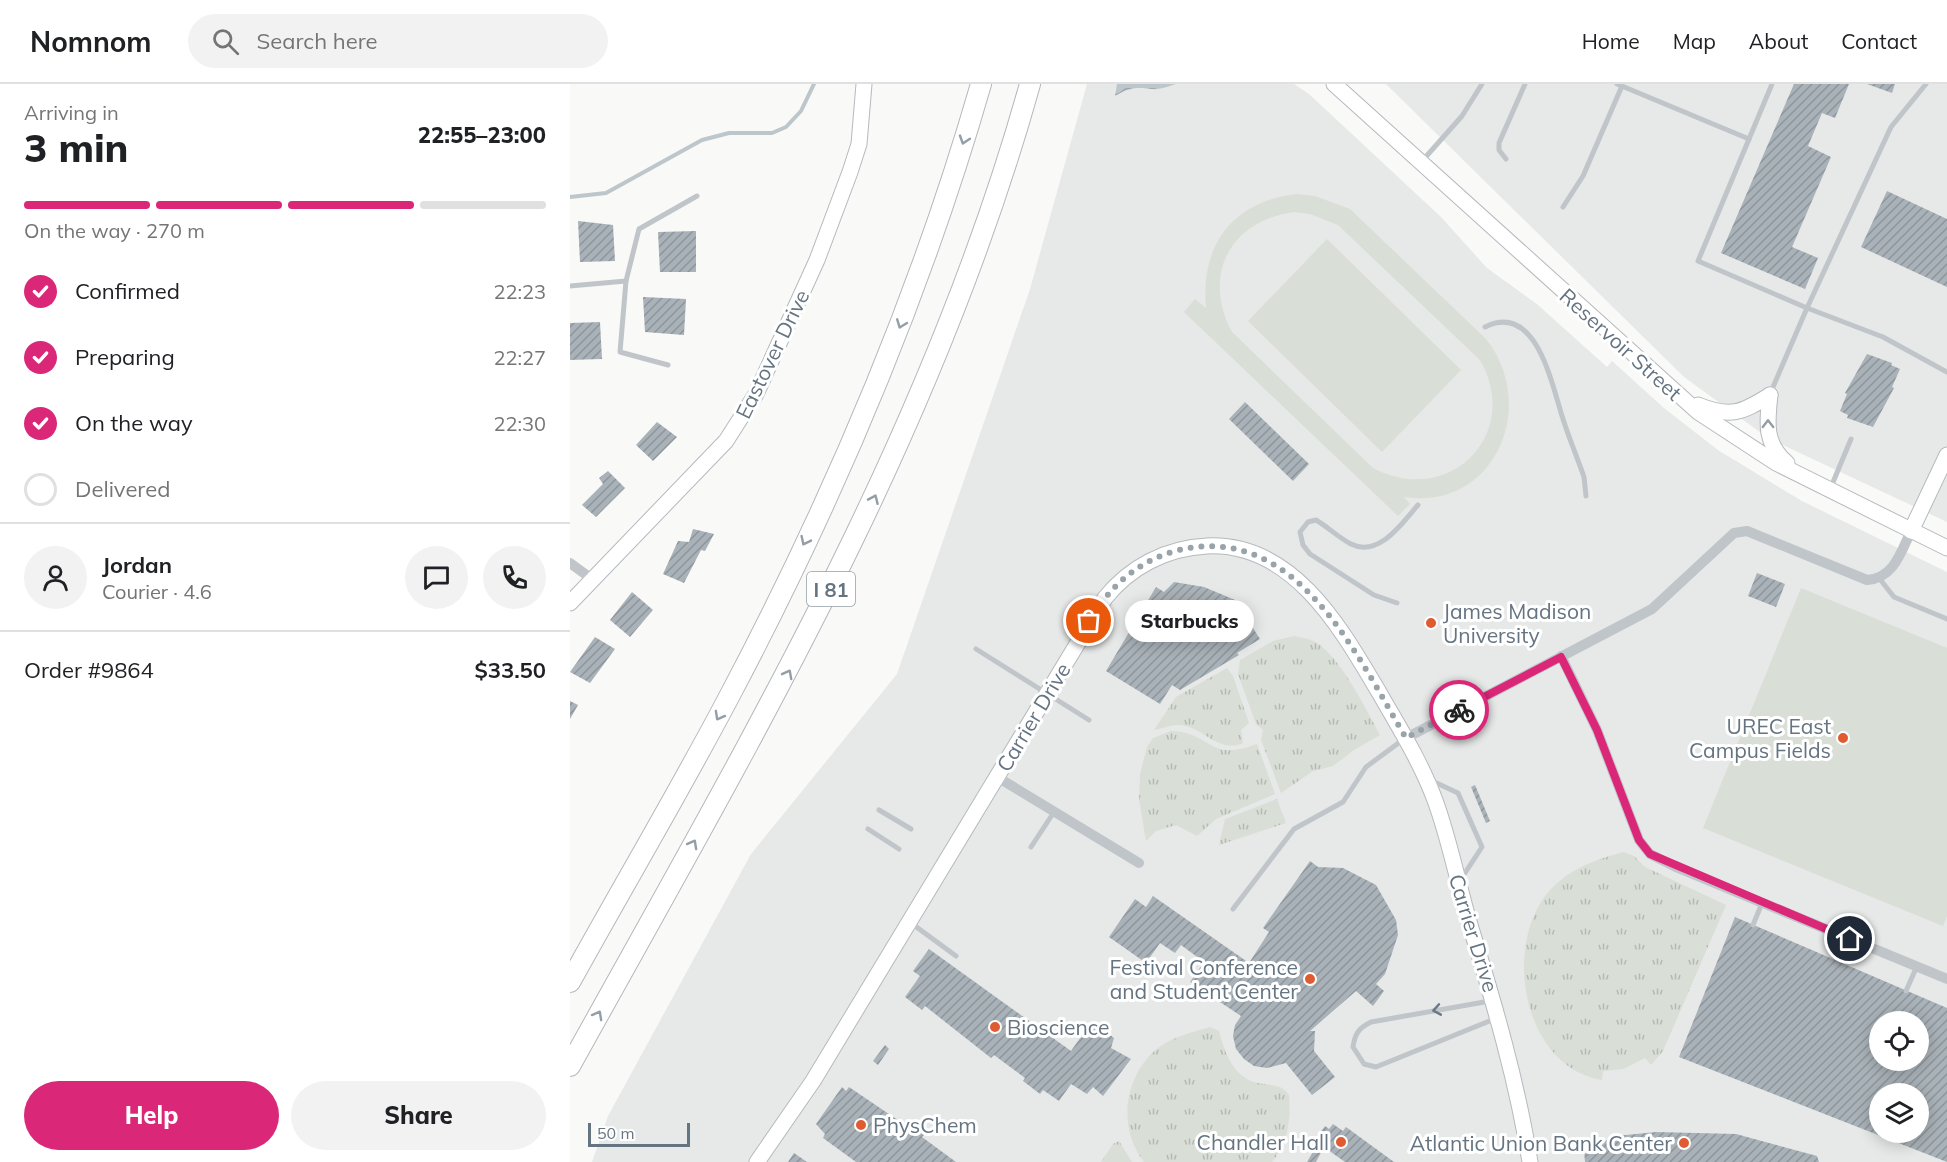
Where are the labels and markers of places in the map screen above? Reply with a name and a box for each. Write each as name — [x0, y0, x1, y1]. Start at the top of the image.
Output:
pin — [1063, 595, 1114, 646]
place label: James Madison University — [1443, 598, 1591, 648]
callout: Starbucks — [1125, 600, 1254, 642]
marker: James Madison University — [1424, 616, 1438, 630]
place label: UREC East Campus Fields — [1689, 713, 1831, 763]
marker: UREC East Campus Fields — [1836, 731, 1850, 745]
pin — [1824, 913, 1875, 964]
place label: Festival Conference and Student Center — [1110, 954, 1298, 1004]
marker: Festival Conference and Student Center — [1303, 972, 1317, 986]
place label: Bioscience — [1007, 1014, 1109, 1040]
marker: Bioscience — [988, 1020, 1002, 1034]
place label: PhysChem — [873, 1112, 977, 1138]
marker: PhysChem — [854, 1118, 868, 1132]
place label: Chandler Hall — [1197, 1129, 1329, 1155]
place label: Atlantic Union Bank Center — [1410, 1130, 1672, 1156]
marker: Chandler Hall — [1334, 1135, 1348, 1149]
marker: Atlantic Union Bank Center — [1677, 1136, 1691, 1150]

